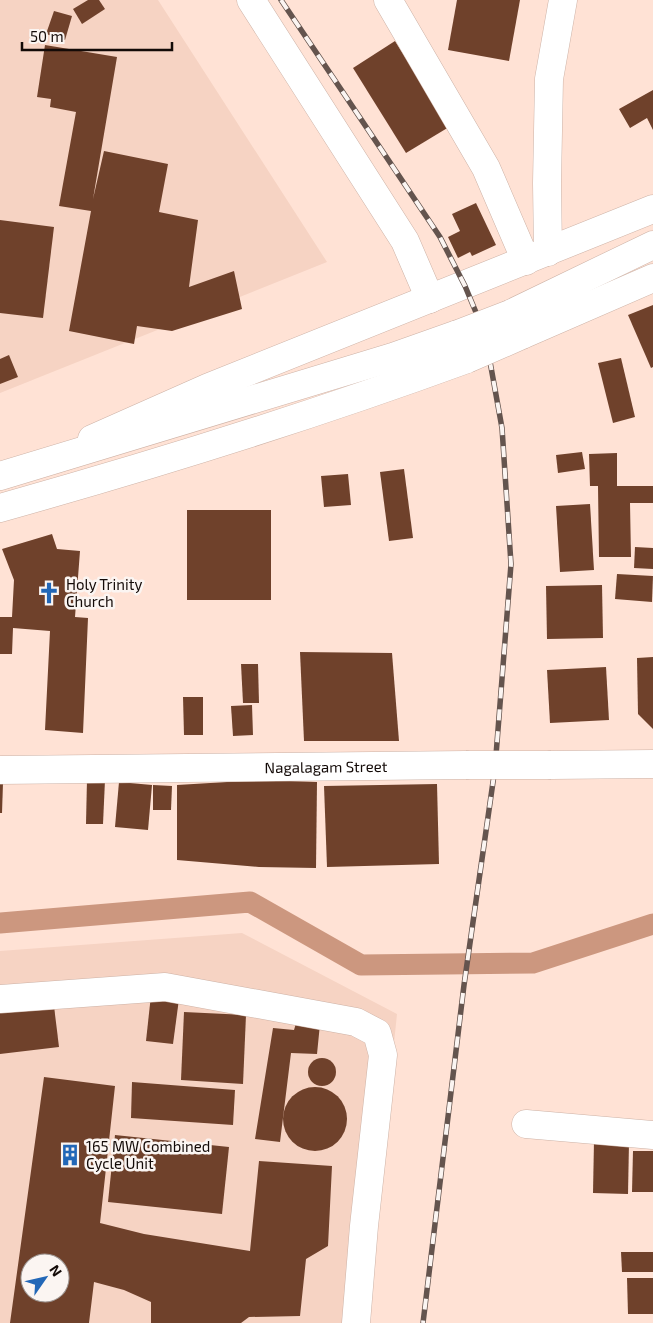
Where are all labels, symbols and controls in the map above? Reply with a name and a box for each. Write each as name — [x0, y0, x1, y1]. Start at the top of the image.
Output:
scale bar — [22, 20, 172, 52]
text: 50 m — [30, 27, 64, 45]
place label: Holy Trinity Church — [66, 575, 142, 610]
church icon: Holy Trinity Church — [36, 580, 62, 606]
street label: Nagalagam Street — [264, 757, 388, 776]
place label: 165 MW Combined Cycle Unit — [86, 1137, 210, 1172]
building icon: 165 MW Combined Cycle Unit — [57, 1142, 83, 1168]
north arrow — [20, 1253, 70, 1303]
text: N — [46, 1262, 66, 1279]

